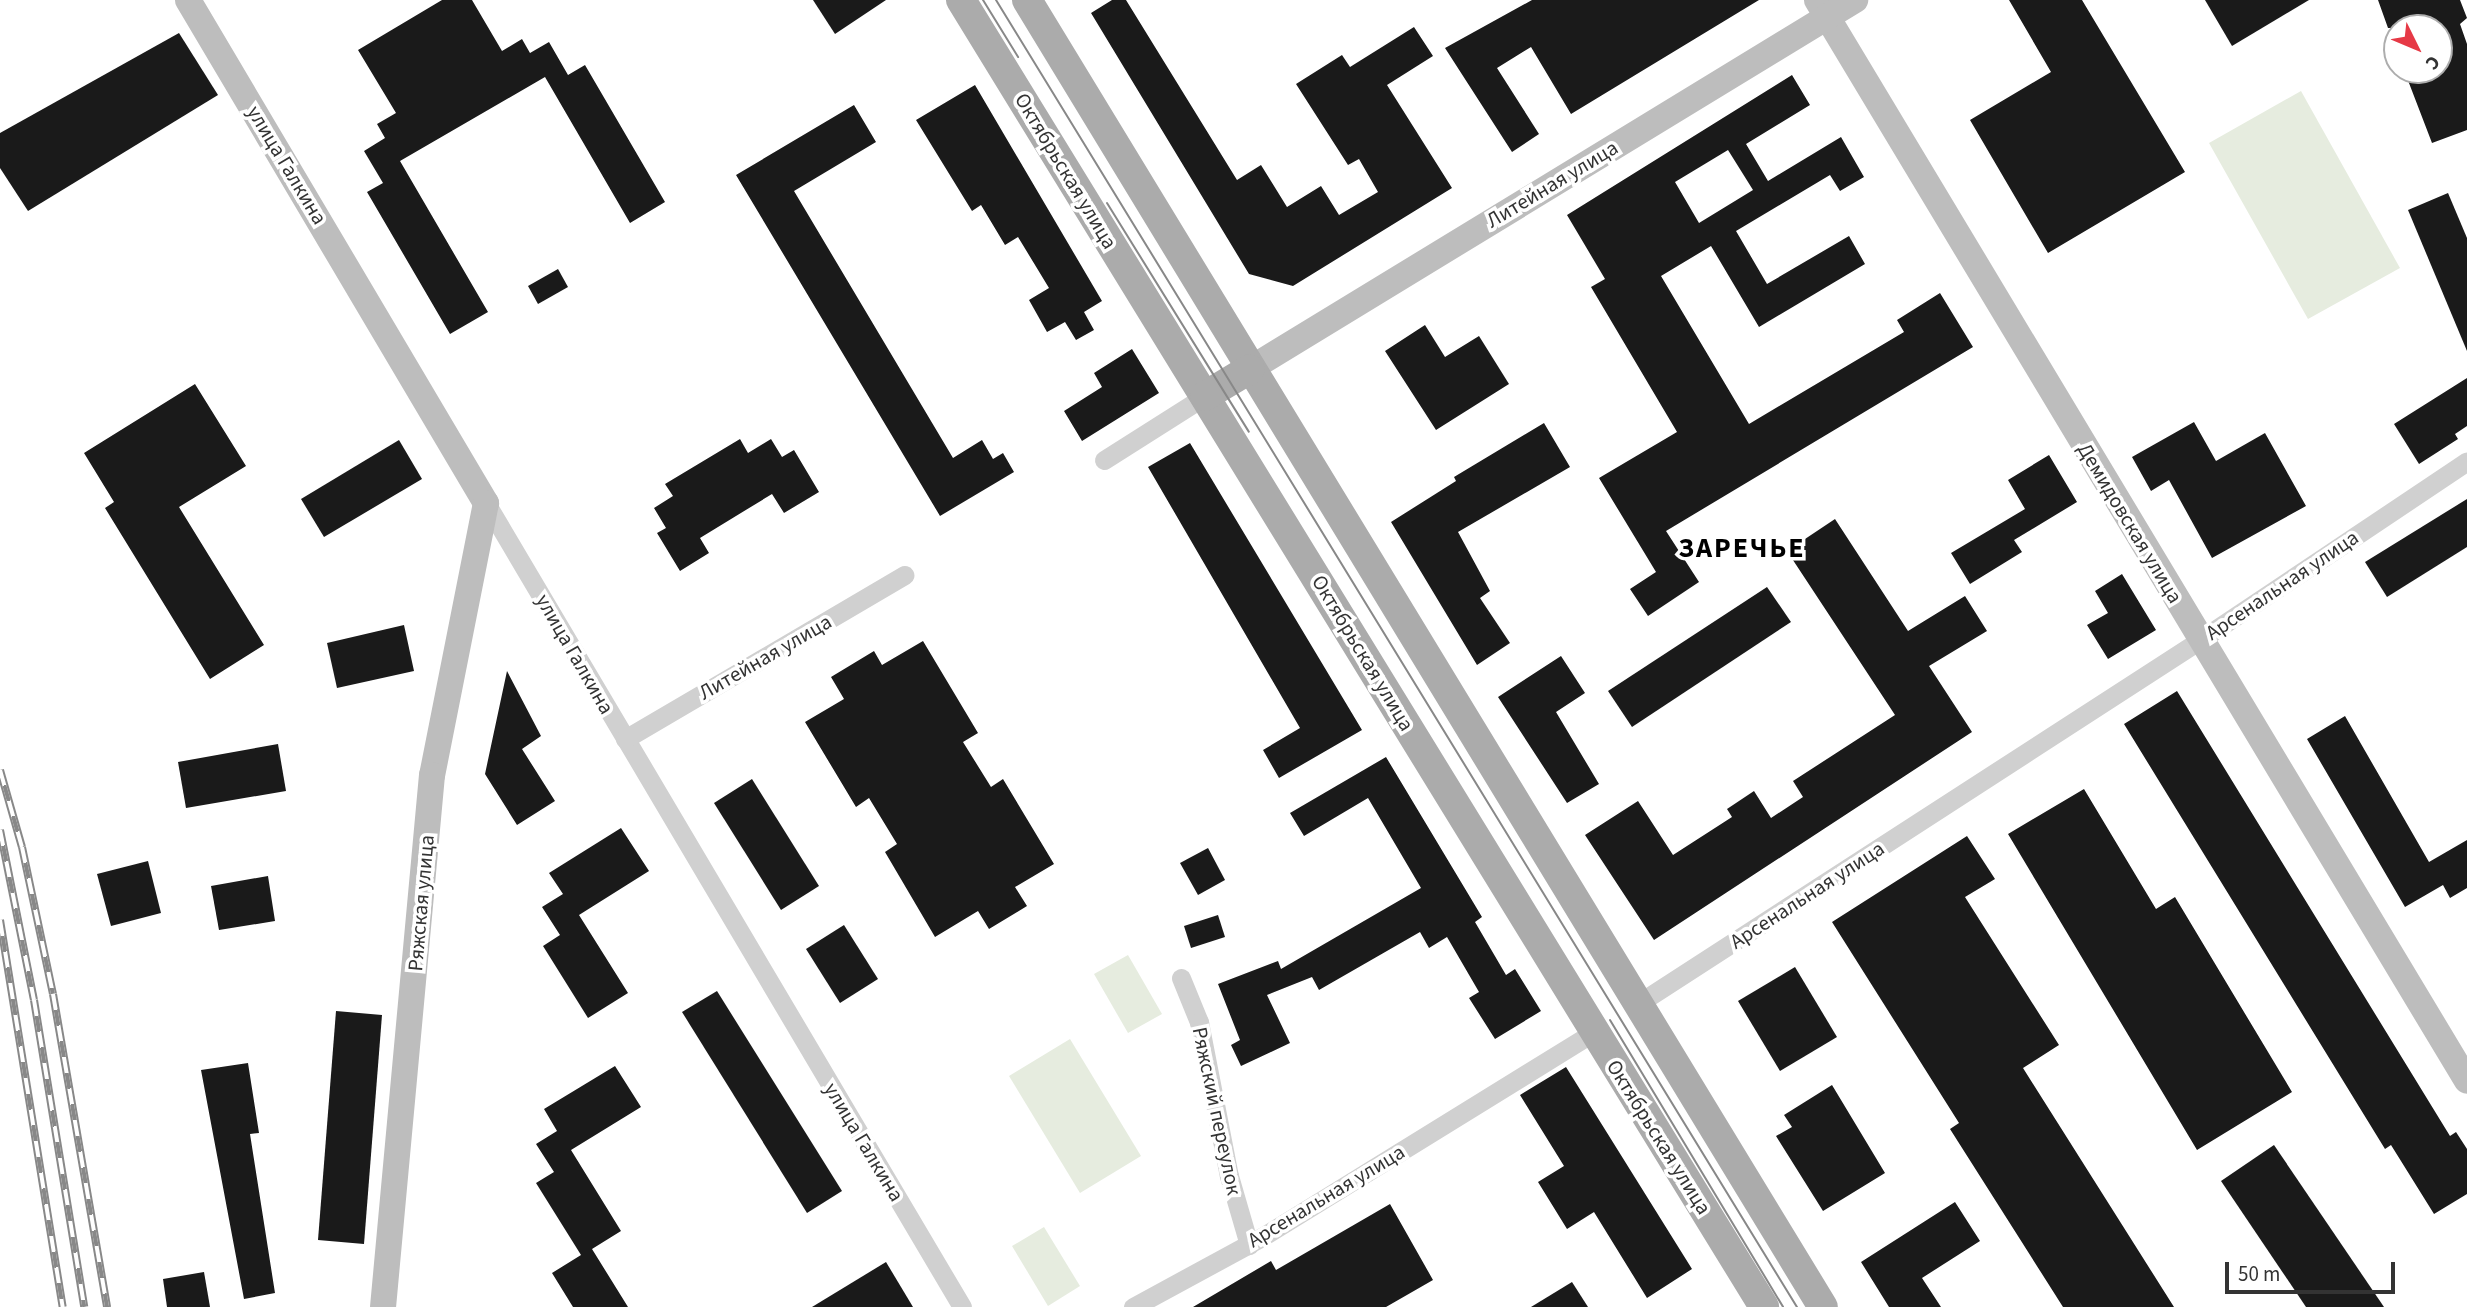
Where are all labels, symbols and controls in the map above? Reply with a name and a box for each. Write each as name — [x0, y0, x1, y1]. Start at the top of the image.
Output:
north arrow — [2383, 14, 2453, 84]
text: С — [2419, 49, 2446, 76]
street label: Октябрьская улица — [1009, 88, 1123, 254]
street label: улица Галкина — [242, 101, 332, 229]
street label: Литейная улица — [1482, 135, 1622, 233]
street label: Демидовская улица — [2072, 438, 2188, 608]
street label: Арсенальная улица — [2201, 525, 2363, 645]
district label: ЗАРЕЧЬЕ — [1679, 531, 1805, 565]
street label: Октябрьская улица — [1306, 570, 1420, 736]
street label: улица Галкина — [531, 590, 619, 718]
street label: Литейная улица — [694, 609, 836, 705]
street label: Ряжская улица — [402, 834, 440, 972]
street label: Арсенальная улица — [1725, 836, 1889, 954]
street label: Ряжский переулок — [1187, 1025, 1247, 1197]
street label: Октябрьская улица — [1601, 1055, 1717, 1219]
street label: улица Галкина — [819, 1078, 909, 1206]
street label: Арсенальная улица — [1243, 1139, 1409, 1253]
scale bar — [2229, 1248, 2399, 1292]
text: 50 m — [2238, 1259, 2280, 1289]

